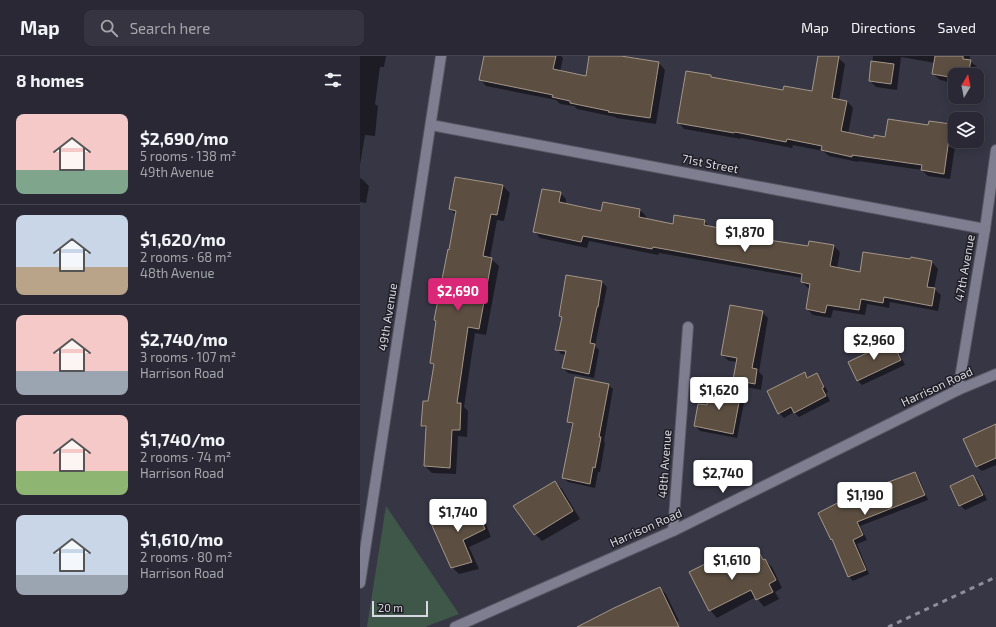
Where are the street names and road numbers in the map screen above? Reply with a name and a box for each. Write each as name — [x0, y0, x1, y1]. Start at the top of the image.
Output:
street label: 71st Street — [681, 151, 740, 175]
street label: 47th Avenue — [951, 233, 977, 302]
street label: 49th Avenue — [375, 282, 399, 352]
street label: Harrison Road — [899, 363, 975, 409]
street label: 48th Avenue — [655, 429, 673, 499]
street label: Harrison Road — [607, 505, 684, 549]

